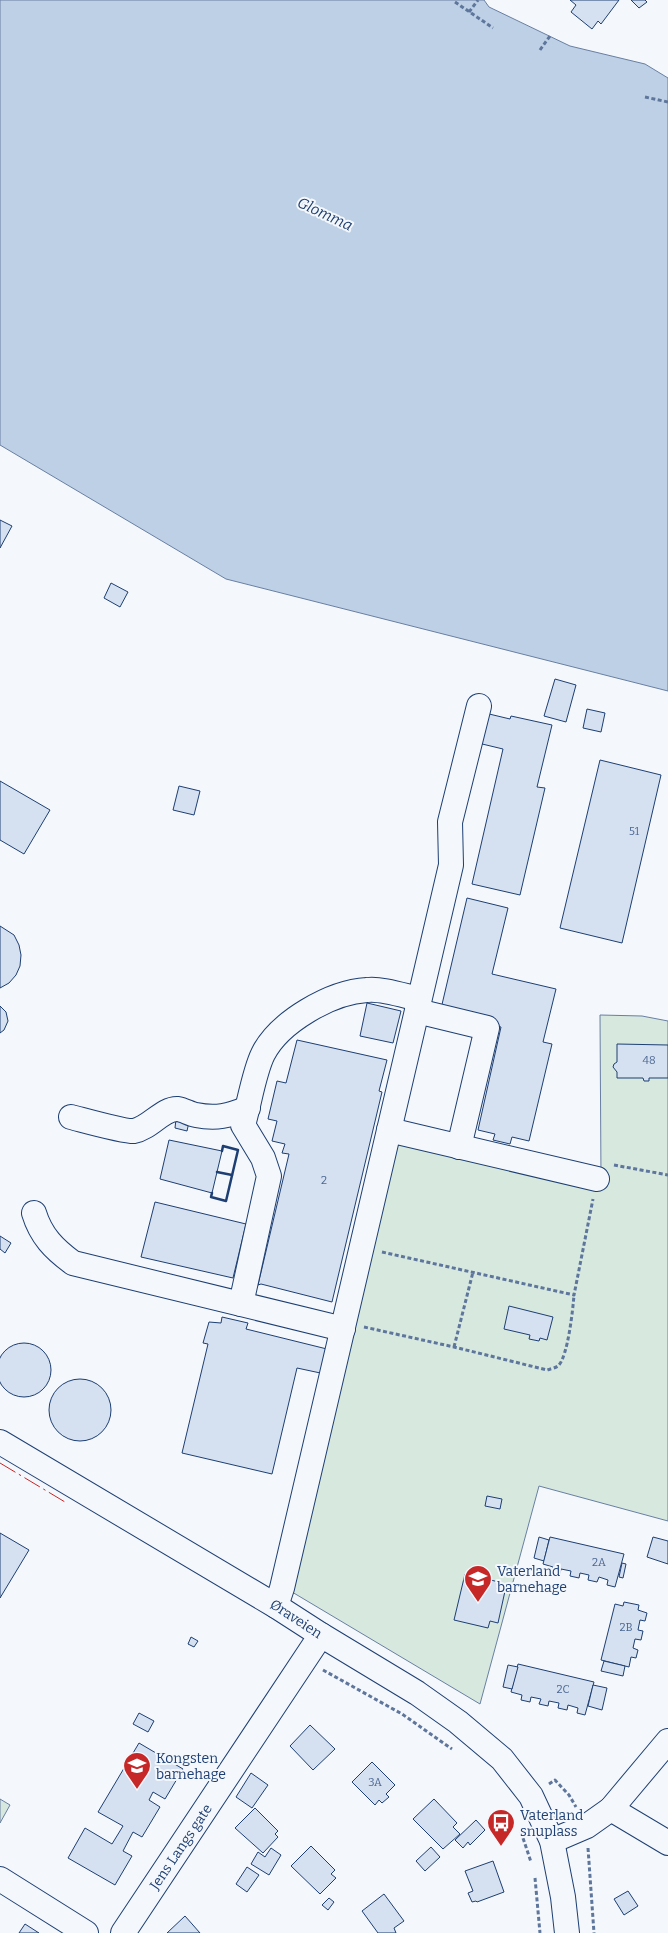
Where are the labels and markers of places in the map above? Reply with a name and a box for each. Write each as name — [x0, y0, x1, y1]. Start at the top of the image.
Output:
place label: Vaterland barnehage — [497, 1563, 567, 1596]
school or university icon: Vaterland barnehage — [463, 1564, 493, 1603]
place label: Kongsten barnehage — [156, 1750, 226, 1783]
school or university icon: Kongsten barnehage — [122, 1751, 152, 1790]
place label: Vaterland snuplass — [520, 1807, 583, 1840]
bus stop icon: Vaterland snuplass — [486, 1808, 516, 1847]

